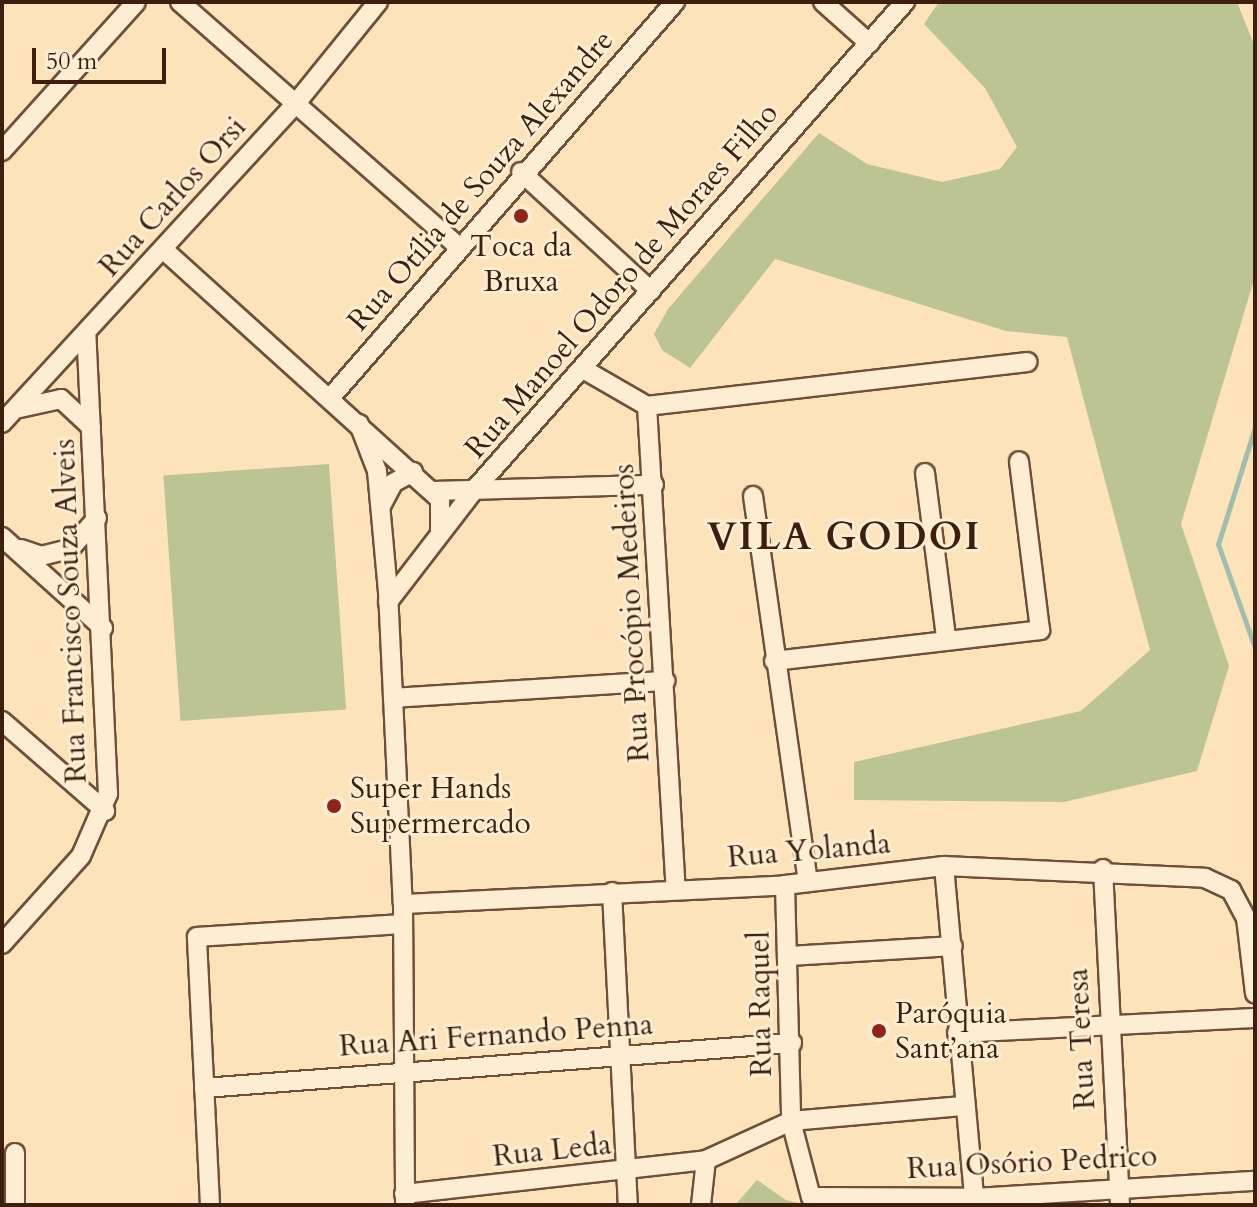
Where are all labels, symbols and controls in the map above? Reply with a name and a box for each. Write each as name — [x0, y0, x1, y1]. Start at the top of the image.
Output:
street label: Rua Otília de Souza Alexandre — [340, 23, 622, 339]
scale bar — [36, 32, 170, 82]
text: 50 m — [46, 45, 97, 78]
street label: Rua Manoel Odoro de Moraes Filho — [458, 96, 786, 466]
street label: Rua Carlos Orsi — [92, 110, 254, 284]
marker: Toca da Bruxa — [512, 207, 530, 225]
place label: Toca da Bruxa — [470, 229, 572, 300]
street label: Rua Francisco Souza Alveis — [47, 438, 95, 784]
street label: Rua Procópio Medeiros — [606, 463, 658, 763]
district label: VILA GODOI — [707, 515, 981, 561]
place label: Super Hands Supermercado — [350, 771, 531, 842]
marker: Super Hands Supermercado — [325, 797, 343, 815]
street label: Rua Yolanda — [726, 826, 892, 876]
street label: Rua Raquel — [742, 931, 780, 1077]
street label: Rua Teresa — [1060, 967, 1104, 1111]
place label: Paróquia Sant’ana — [895, 996, 1007, 1066]
street label: Rua Ari Fernando Penna — [338, 1007, 654, 1065]
marker: Paróquia Sant’ana — [870, 1022, 888, 1040]
street label: Rua Leda — [491, 1127, 613, 1175]
street label: Rua Osório Pedrico — [906, 1138, 1158, 1188]

